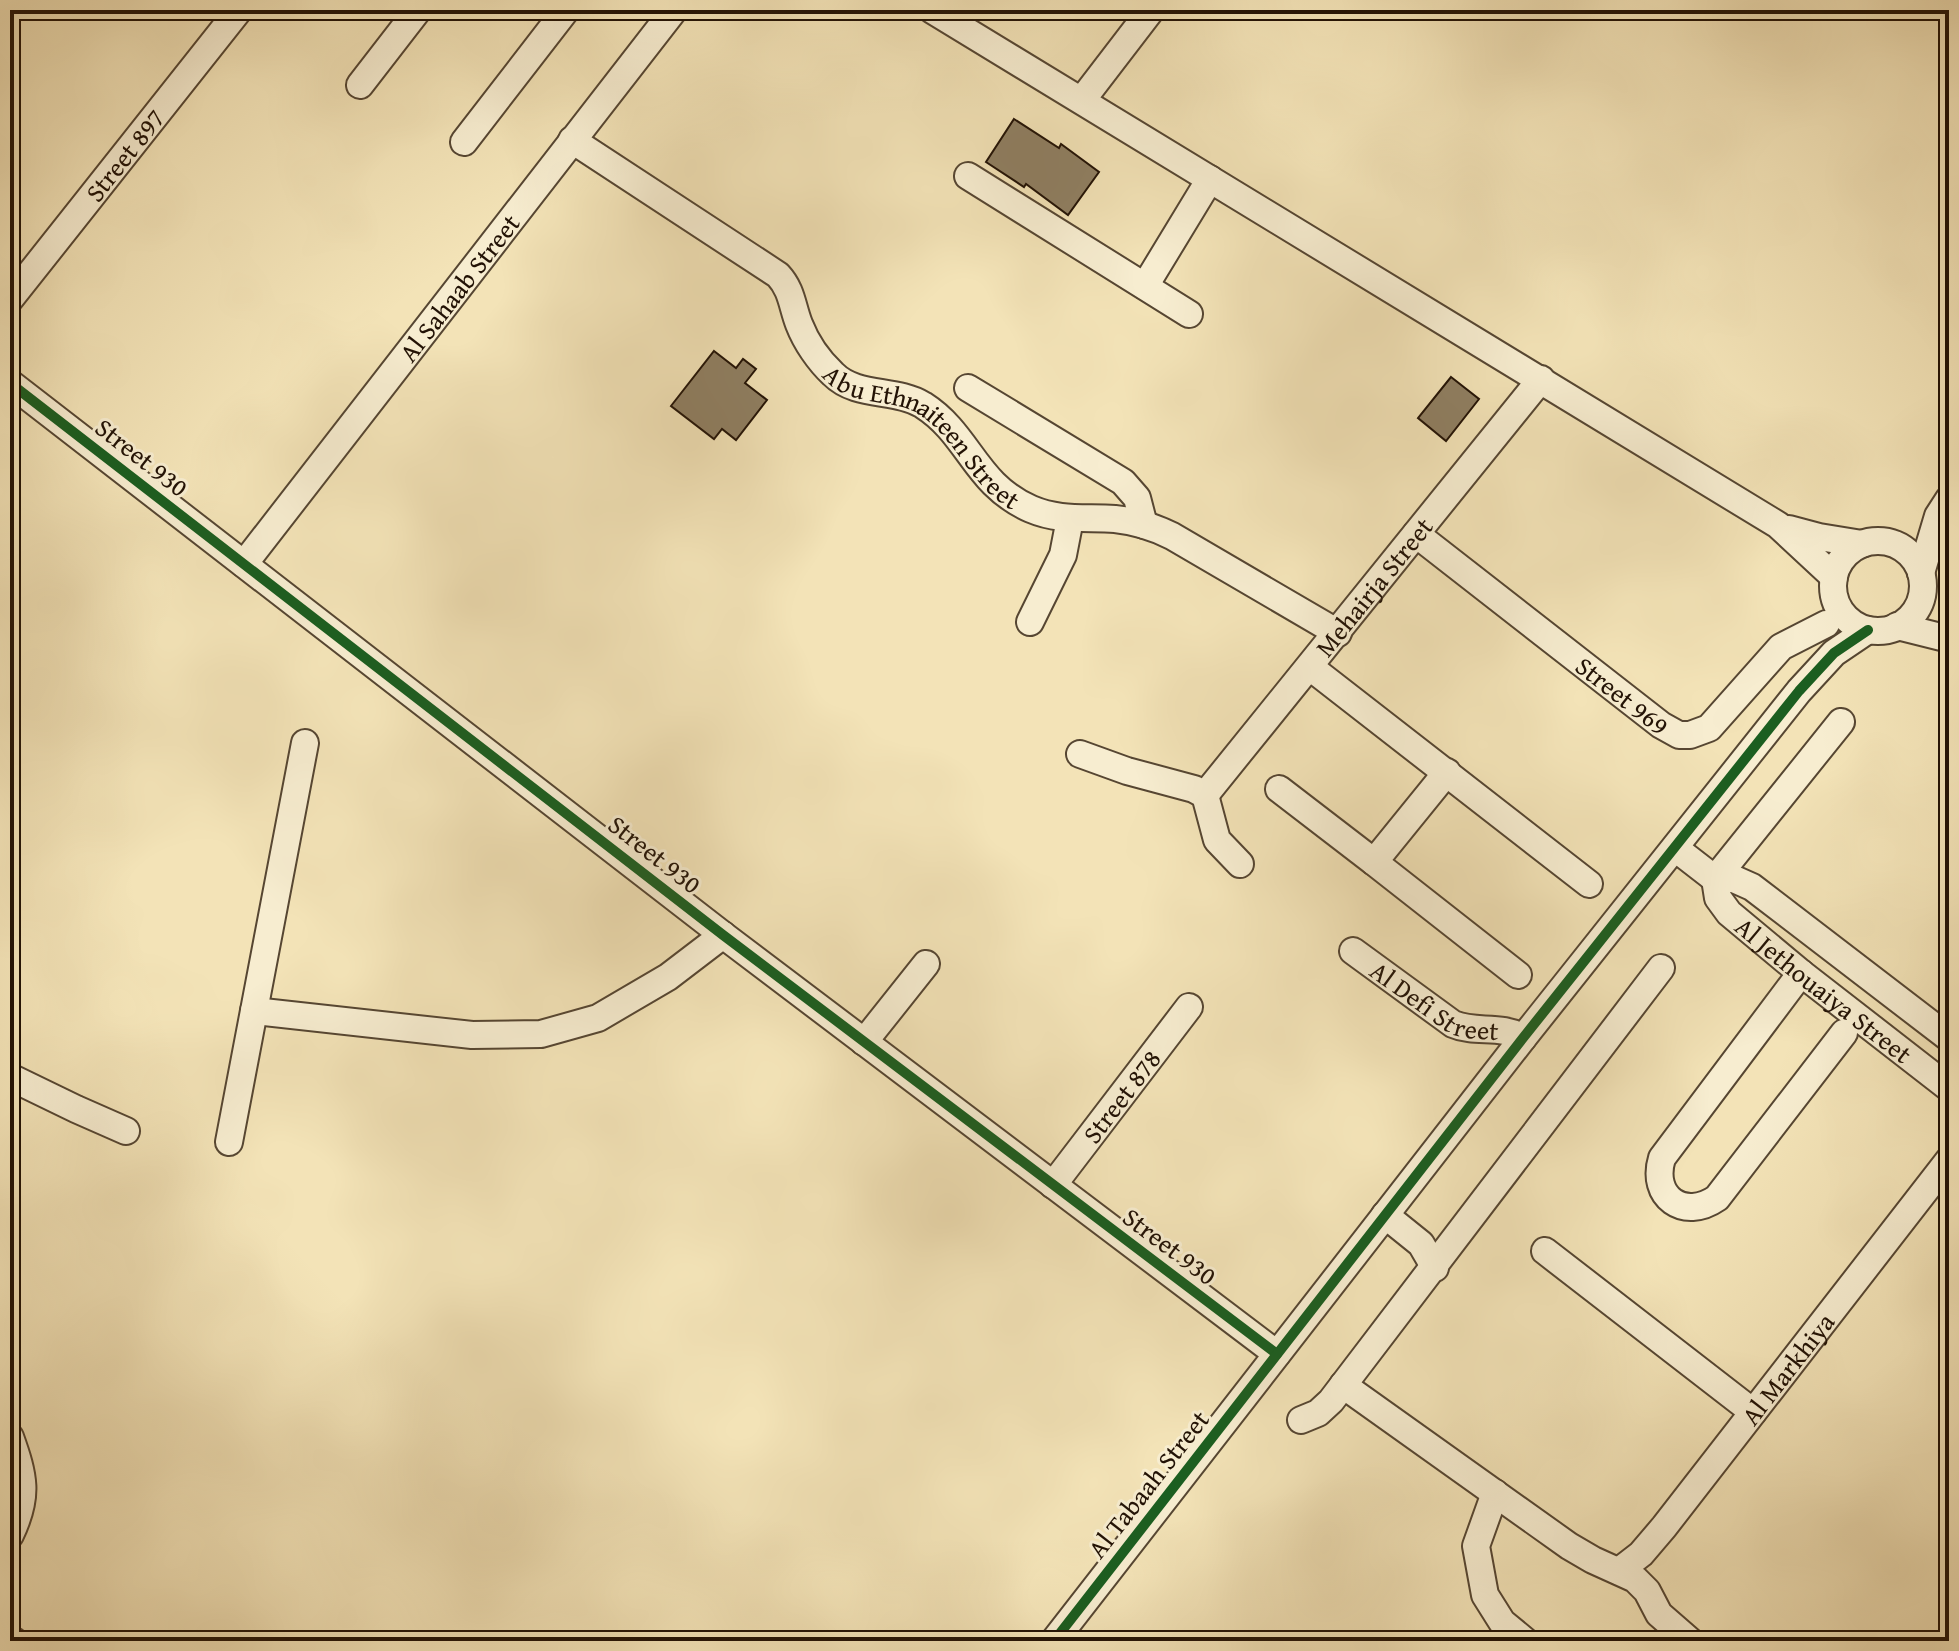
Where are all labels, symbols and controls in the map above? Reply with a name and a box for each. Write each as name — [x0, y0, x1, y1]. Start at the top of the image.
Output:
street label: Street 897 — [75, 100, 173, 210]
street label: Al Sahaab Street — [389, 205, 529, 370]
street label: Abu Ethnaiteen Street — [814, 355, 1028, 519]
street label: Street 930 — [87, 408, 197, 506]
street label: Mehairja Street — [1305, 508, 1442, 665]
street label: Street 969 — [1568, 646, 1678, 744]
street label: Street 930 — [600, 805, 710, 903]
street label: Al Jethouaiya Street — [1727, 907, 1921, 1072]
street label: Al Defi Street — [1362, 951, 1500, 1050]
street label: Street 878 — [1072, 1041, 1170, 1151]
street label: Street 930 — [1115, 1198, 1225, 1294]
street label: Al Markhiya — [1731, 1303, 1844, 1433]
street label: Al Tabaah Street — [1078, 1402, 1218, 1566]

